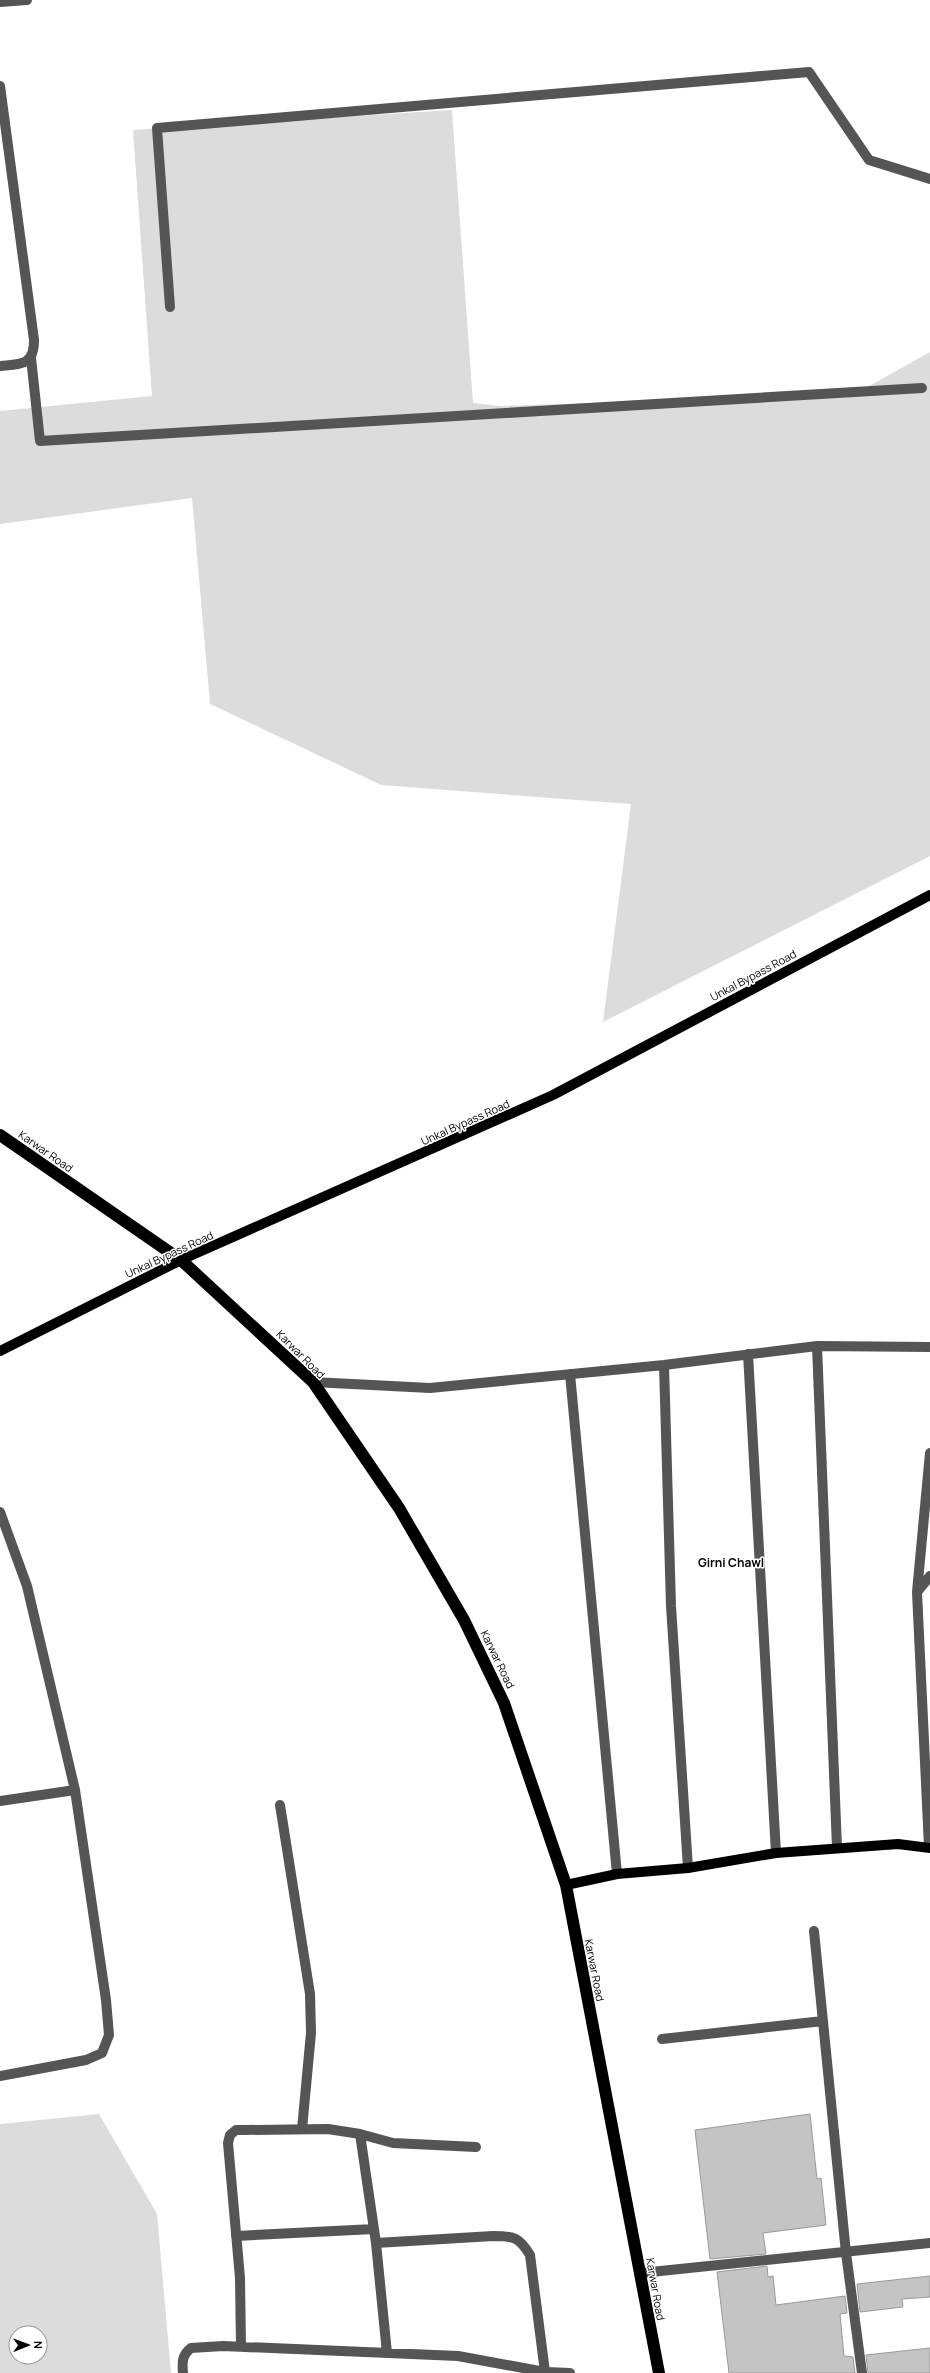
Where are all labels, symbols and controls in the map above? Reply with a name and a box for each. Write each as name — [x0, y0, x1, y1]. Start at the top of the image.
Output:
street label: Unkal Bypass Road — [707, 946, 799, 1004]
street label: Unkal Bypass Road — [418, 1096, 512, 1148]
street label: Karwar Road — [16, 1127, 76, 1175]
street label: Unkal Bypass Road — [123, 1227, 215, 1281]
street label: Karwar Road — [273, 1326, 329, 1382]
district label: Girni Chawl — [698, 1554, 764, 1571]
street label: Karwar Road — [477, 1627, 519, 1691]
street label: Karwar Road — [582, 1938, 608, 2002]
street label: Karwar Road — [643, 2257, 669, 2321]
north arrow — [8, 2325, 48, 2365]
text: N — [31, 2341, 46, 2349]

